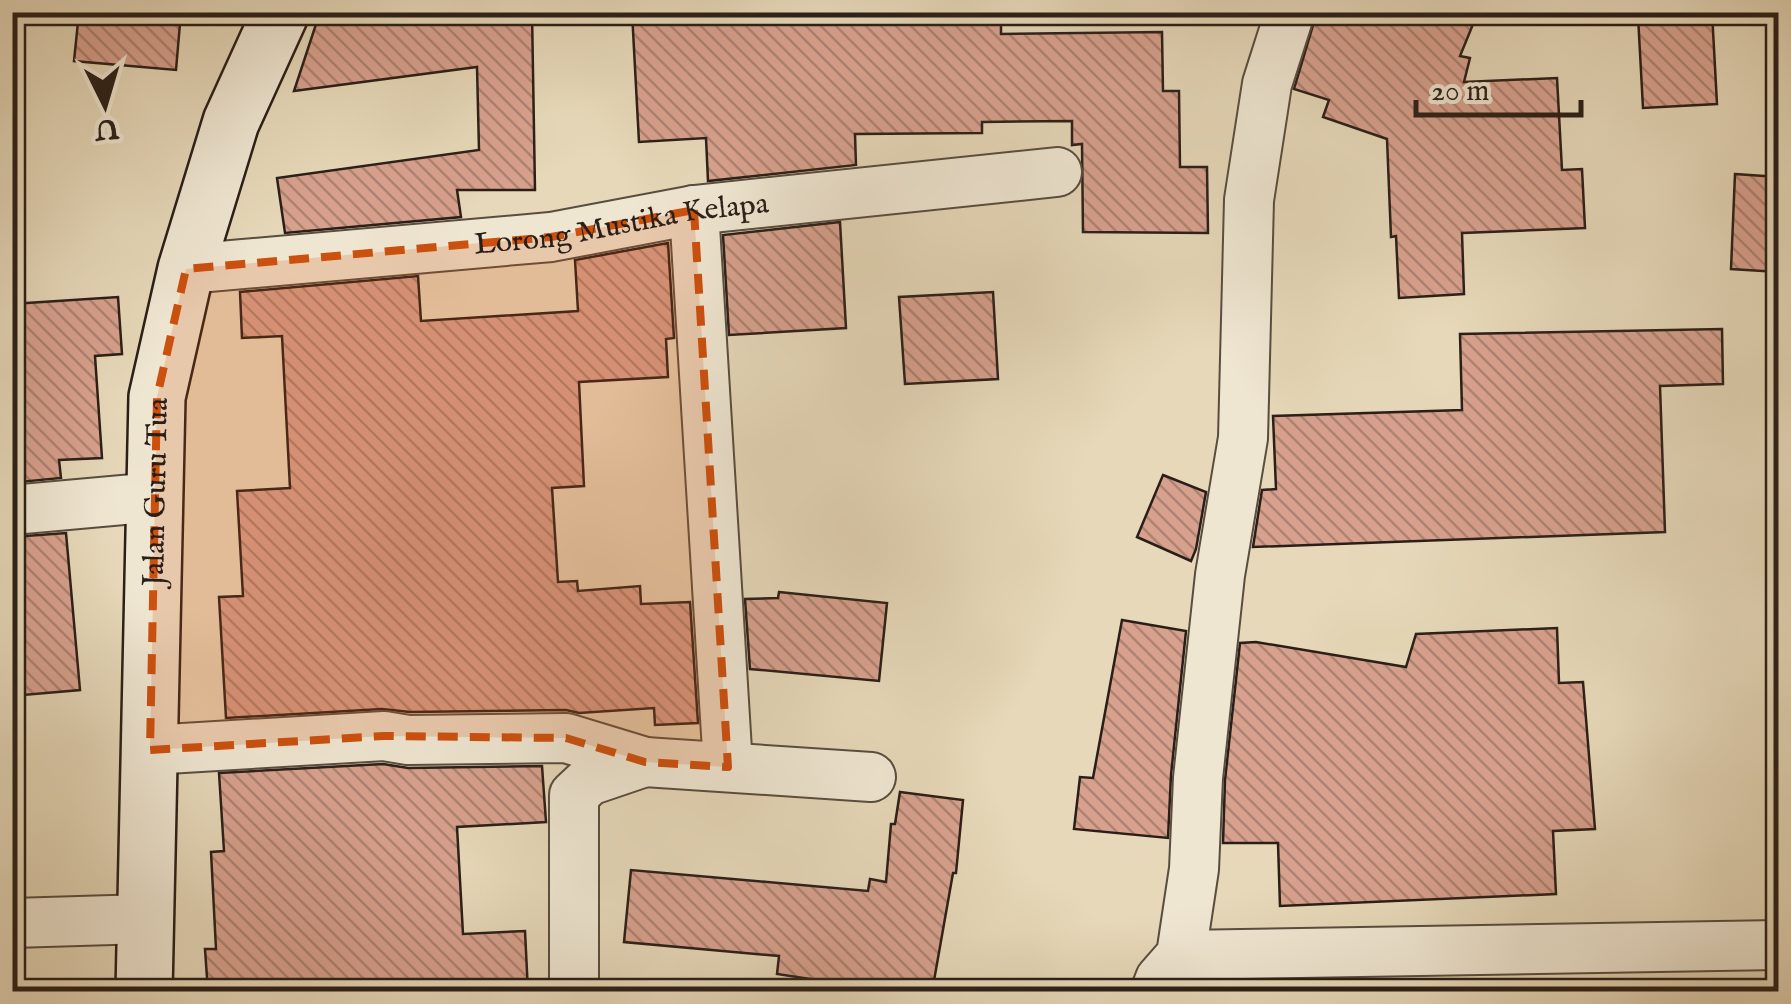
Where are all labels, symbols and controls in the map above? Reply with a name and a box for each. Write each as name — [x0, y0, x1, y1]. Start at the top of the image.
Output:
north arrow — [55, 55, 155, 155]
scale bar — [1416, 55, 1581, 117]
text: 20 m — [1431, 73, 1490, 111]
text: U — [92, 109, 120, 146]
street label: Lorong Mustika Kelapa — [473, 185, 771, 265]
street label: Jalan Guru Tua — [136, 397, 178, 590]

